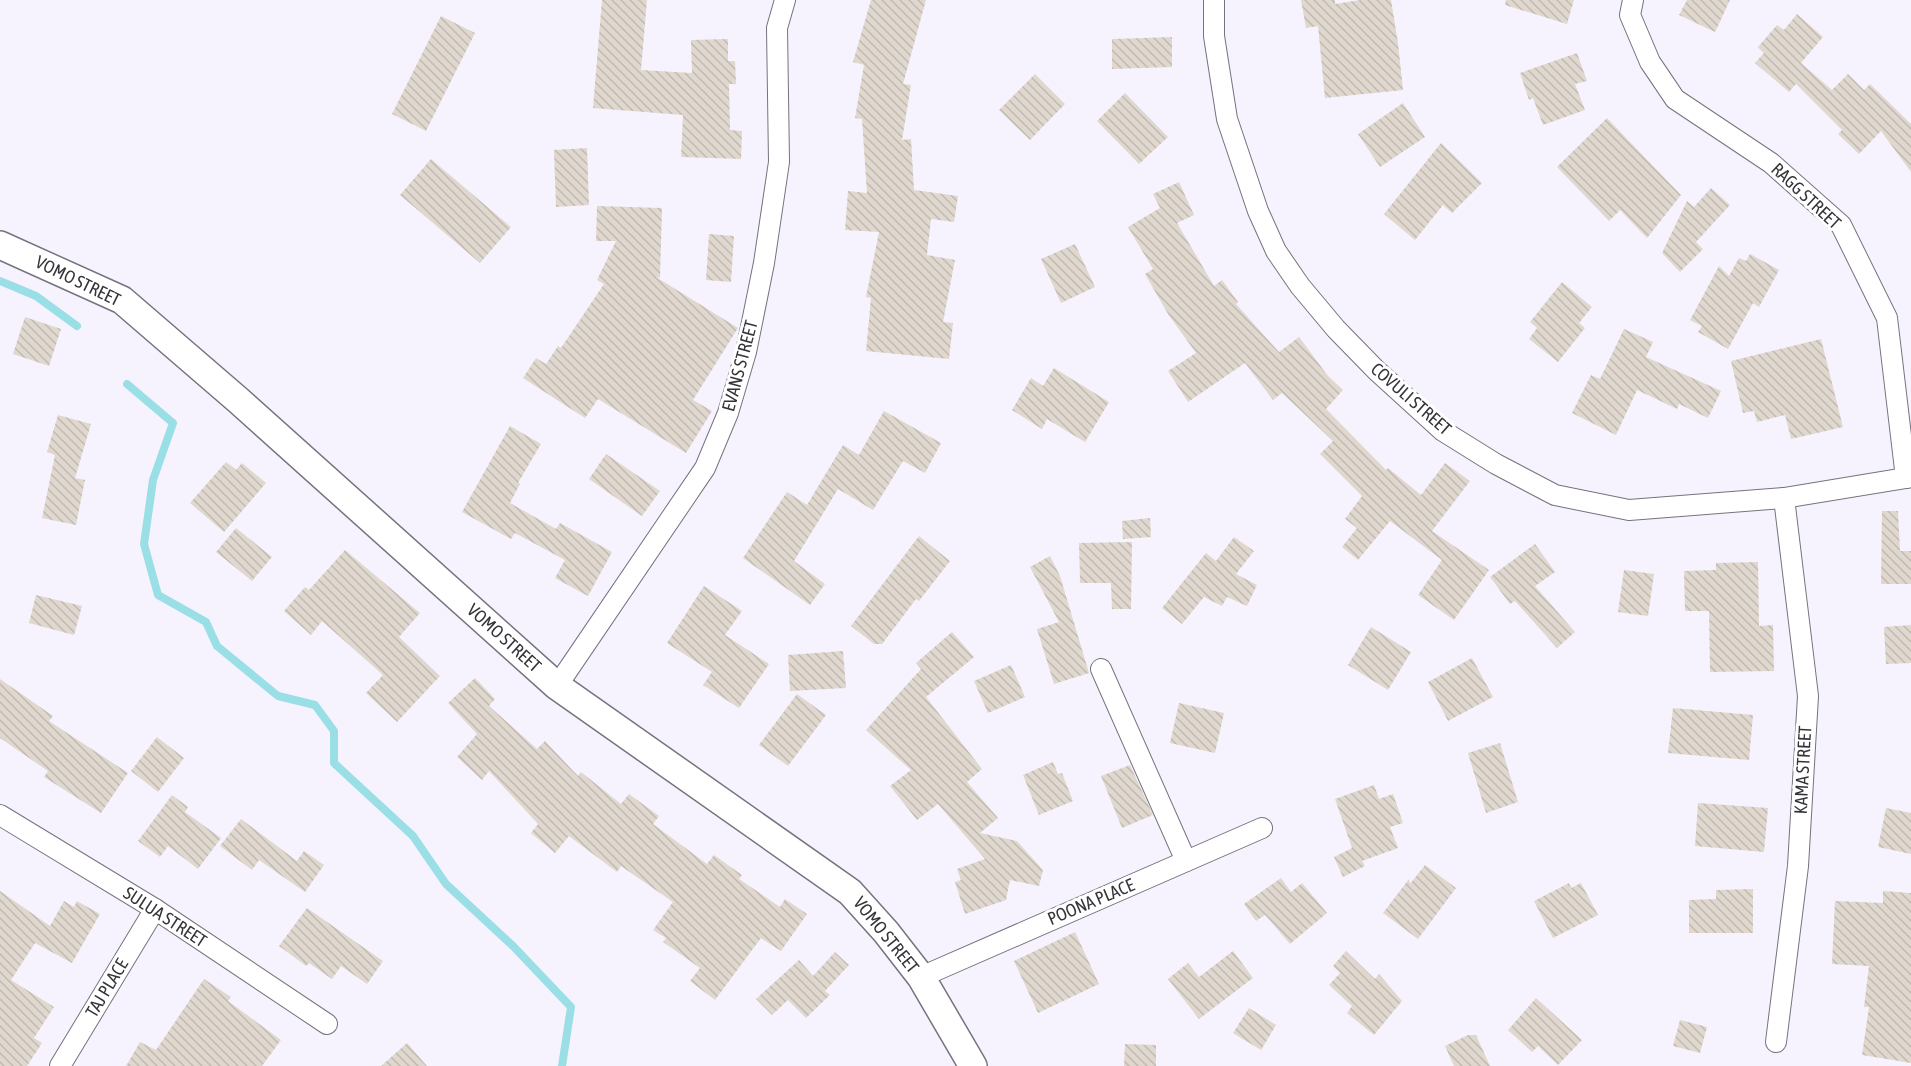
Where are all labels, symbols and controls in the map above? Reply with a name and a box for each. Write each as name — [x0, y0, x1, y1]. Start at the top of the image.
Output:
street label: RAGG STREET — [1767, 158, 1845, 233]
street label: VOMO STREET — [32, 251, 124, 310]
street label: EVANS STREET — [717, 318, 762, 414]
street label: COVULI STREET — [1367, 358, 1456, 439]
street label: VOMO STREET — [463, 599, 546, 676]
street label: KAMA STREET — [1790, 725, 1815, 815]
street label: POONA PLACE — [1044, 874, 1138, 929]
street label: SULUA STREET — [120, 882, 211, 951]
street label: VOMO STREET — [849, 892, 924, 977]
street label: TAJ PLACE — [81, 954, 132, 1021]

